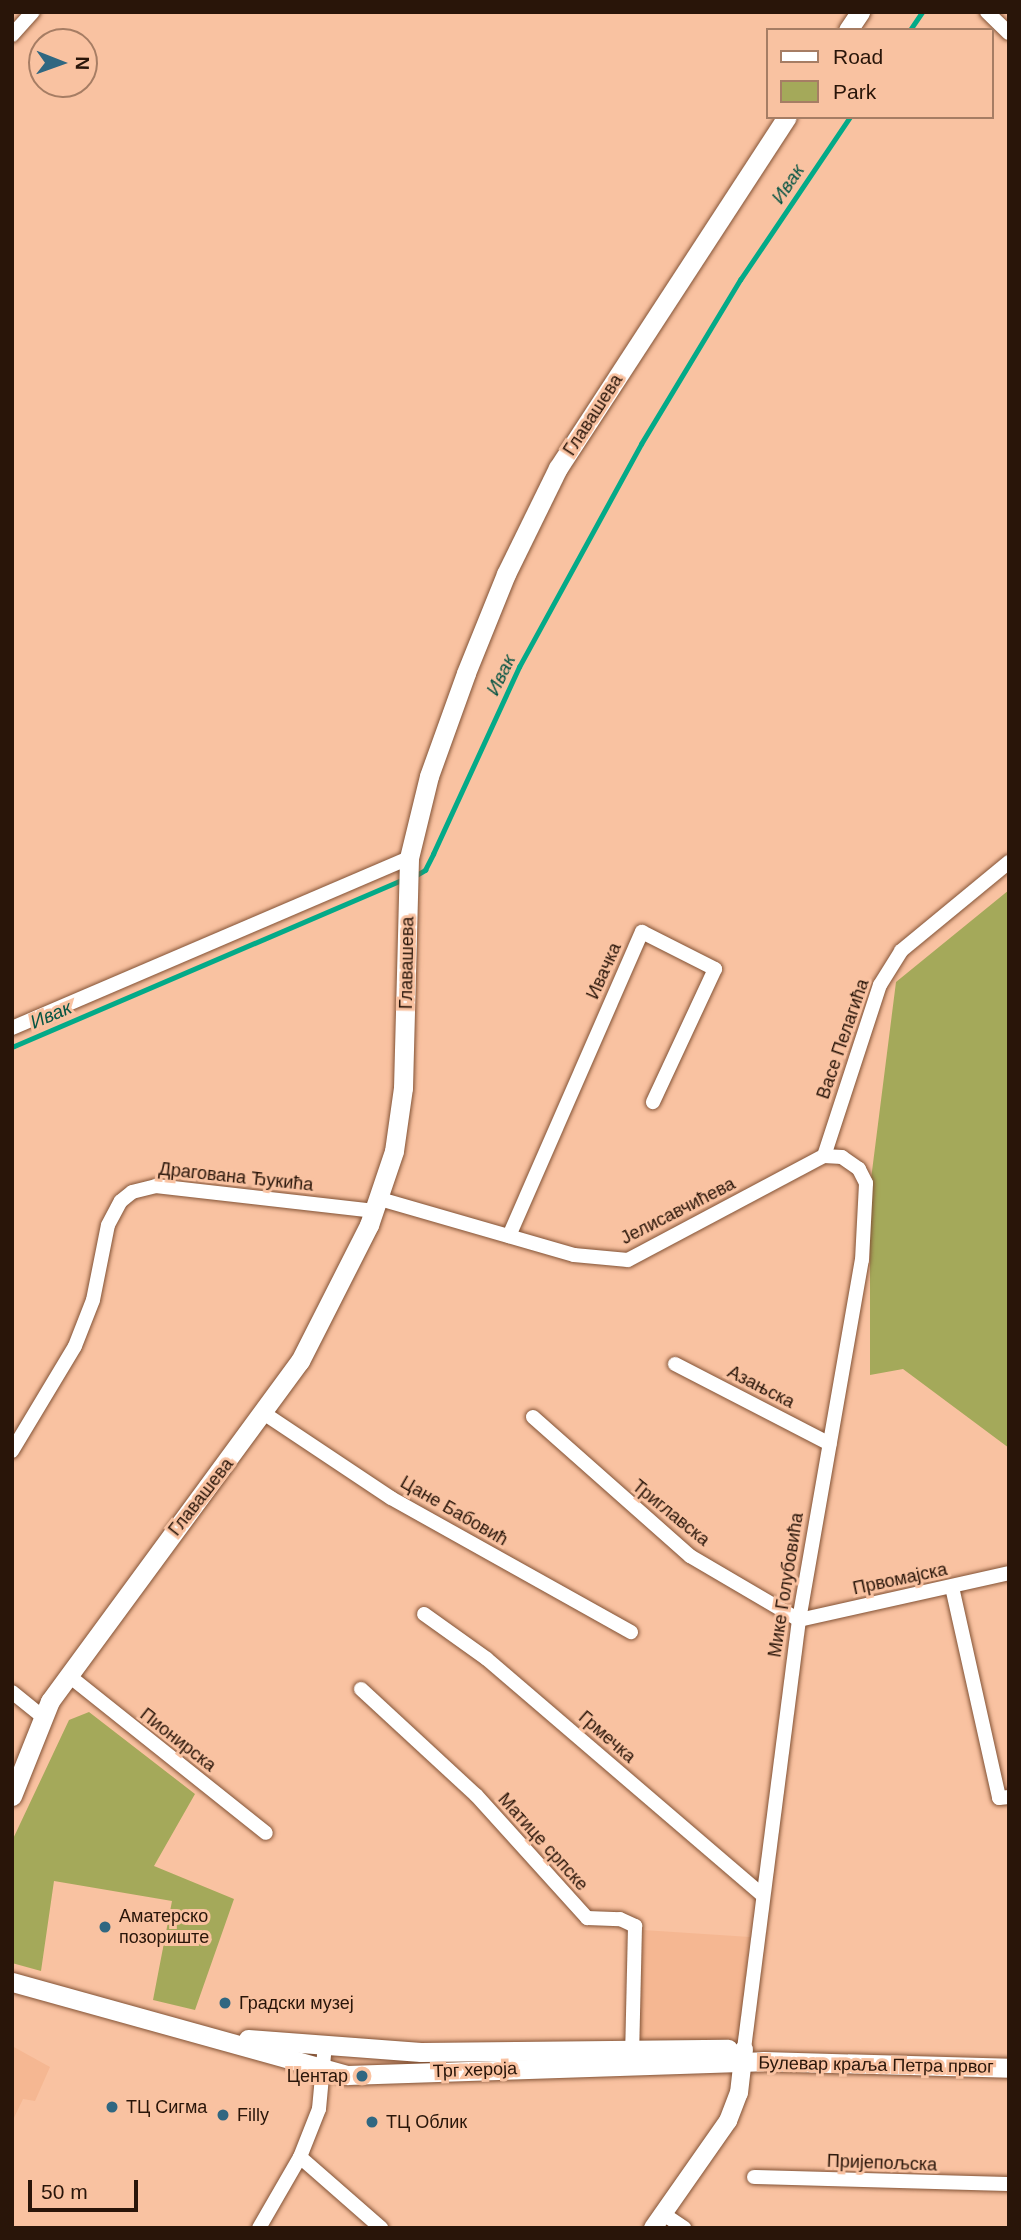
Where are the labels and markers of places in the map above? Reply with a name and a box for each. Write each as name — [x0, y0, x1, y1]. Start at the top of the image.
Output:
place label: Аматерско позориште — [119, 1906, 209, 1948]
marker: Аматерско позориште — [97, 1919, 113, 1935]
place label: Градски музеј — [239, 1992, 354, 2014]
marker: Градски музеј — [217, 1995, 233, 2011]
place label: Центар — [287, 2065, 348, 2087]
marker: Центар — [354, 2068, 370, 2084]
place label: ТЦ Сигма — [126, 2096, 207, 2118]
marker: ТЦ Сигма — [104, 2099, 120, 2115]
place label: Filly — [237, 2104, 269, 2126]
marker: Filly — [215, 2107, 231, 2123]
place label: ТЦ Облик — [386, 2111, 467, 2133]
marker: ТЦ Облик — [364, 2114, 380, 2130]

